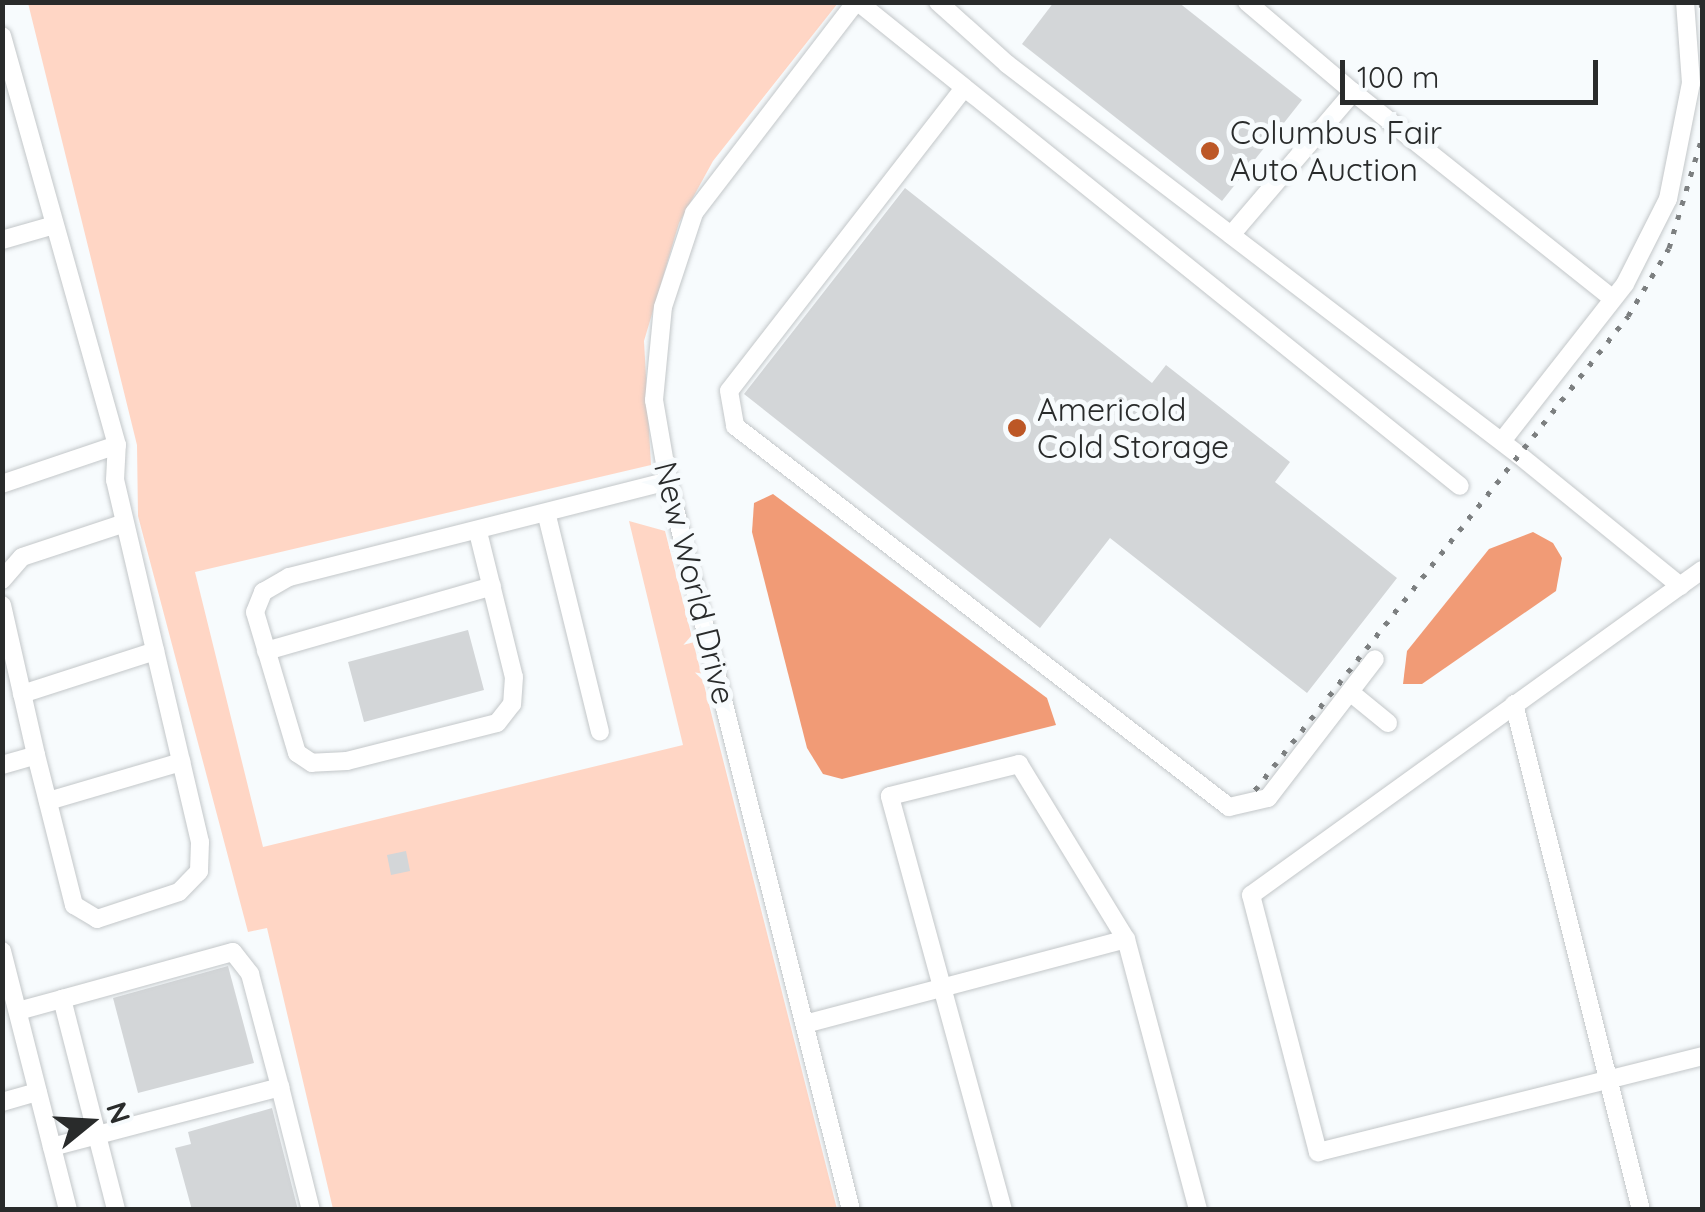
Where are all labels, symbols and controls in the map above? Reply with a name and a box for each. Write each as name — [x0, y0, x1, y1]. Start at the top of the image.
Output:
scale bar — [1345, 40, 1602, 102]
text: 100 m — [1357, 58, 1439, 96]
place label: Columbus Fair Auto Auction — [1230, 114, 1442, 189]
marker: Columbus Fair Auto Auction — [1199, 140, 1221, 162]
place label: Americold Cold Storage — [1037, 391, 1229, 466]
marker: Americold Cold Storage — [1006, 417, 1028, 439]
street label: New World Drive — [646, 458, 744, 708]
north arrow — [40, 1072, 140, 1172]
text: N — [99, 1097, 139, 1128]

